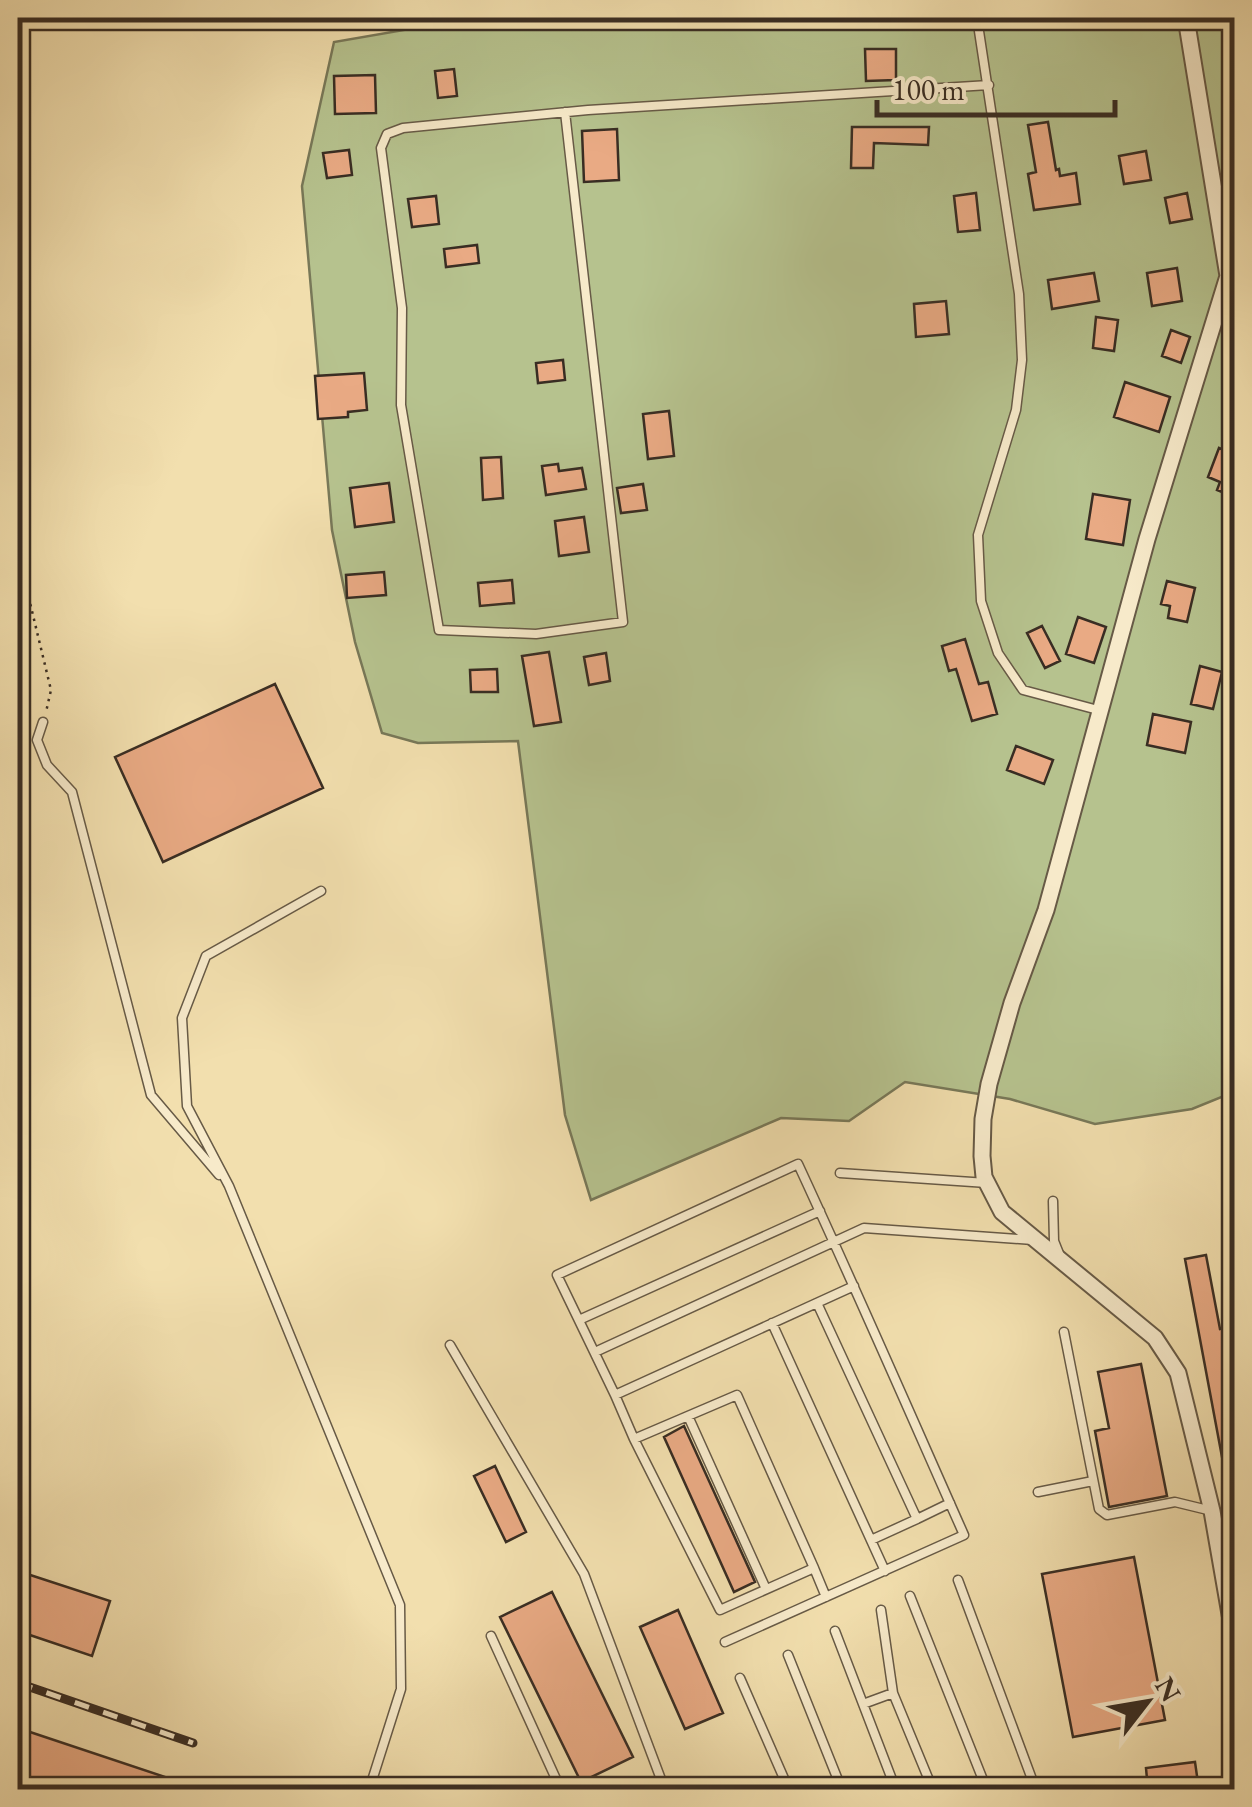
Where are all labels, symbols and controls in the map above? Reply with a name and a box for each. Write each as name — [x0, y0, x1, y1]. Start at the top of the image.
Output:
scale bar — [877, 55, 1114, 117]
text: 100 m — [892, 70, 965, 109]
north arrow — [1097, 1652, 1197, 1752]
text: N — [1147, 1670, 1190, 1708]

